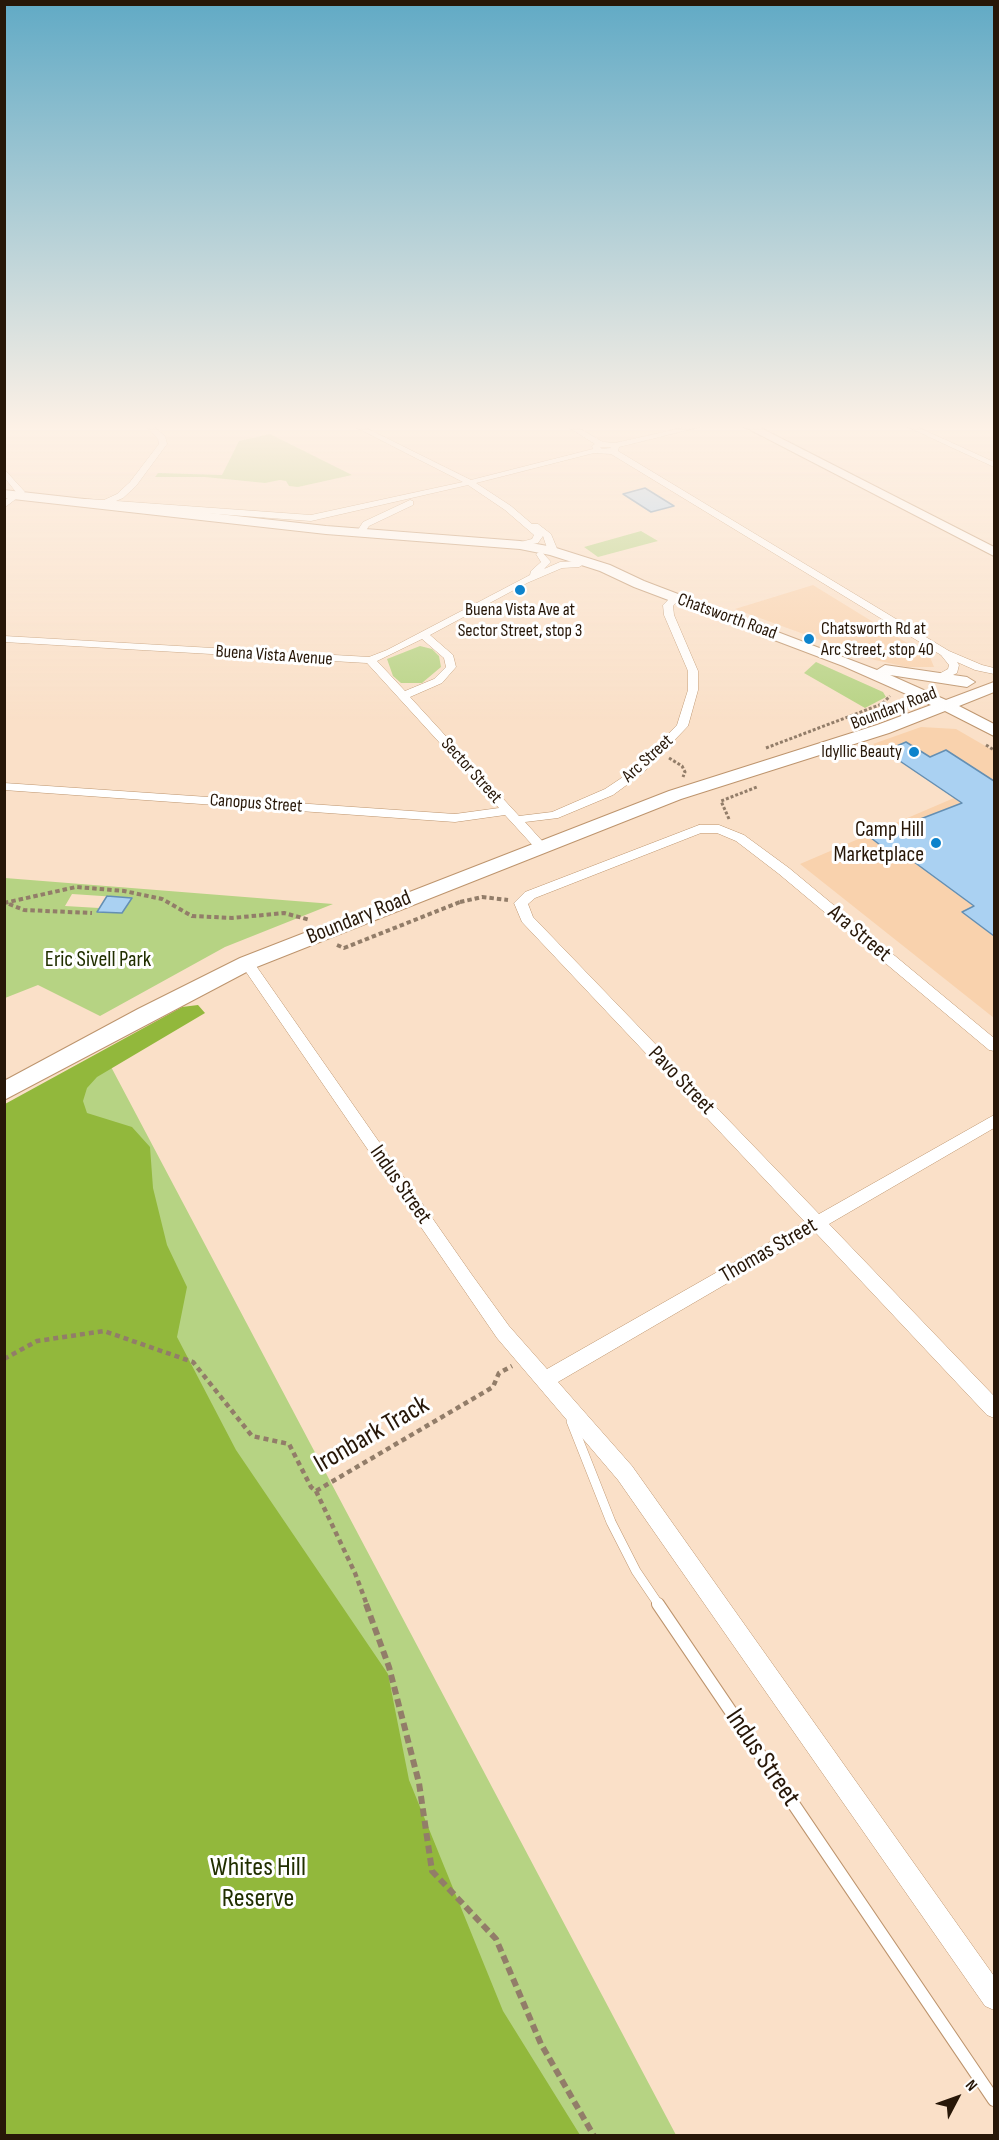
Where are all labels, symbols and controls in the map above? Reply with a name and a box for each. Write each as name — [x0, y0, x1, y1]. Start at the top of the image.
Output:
marker: Buena Vista Ave at Sector Street, stop 3 — [513, 583, 527, 597]
street label: Chatsworth Road — [674, 589, 780, 645]
place label: Buena Vista Ave at Sector Street, stop 3 — [458, 599, 582, 642]
place label: Chatsworth Rd at Arc Street, stop 40 — [821, 618, 934, 660]
marker: Chatsworth Rd at Arc Street, stop 40 — [802, 632, 816, 646]
street label: Buena Vista Avenue — [215, 641, 333, 671]
street label: Boundary Road — [848, 683, 940, 735]
street label: Arc Street — [618, 731, 678, 787]
street label: Sector Street — [436, 734, 506, 808]
place label: Idyllic Beauty — [821, 741, 902, 763]
marker: Idyllic Beauty — [907, 745, 921, 759]
street label: Canopus Street — [209, 790, 303, 818]
place label: Camp Hill Marketplace — [833, 817, 924, 868]
marker: Camp Hill Marketplace — [929, 836, 943, 850]
street label: Boundary Road — [303, 885, 415, 951]
street label: Ara Street — [822, 900, 896, 968]
park label: Eric Sivell Park — [45, 947, 151, 973]
street label: Pavo Street — [642, 1041, 720, 1121]
street label: Indus Street — [363, 1141, 437, 1229]
street label: Thomas Street — [716, 1213, 822, 1289]
street label: Ironbark Track — [309, 1389, 435, 1481]
street label: Indus Street — [718, 1703, 806, 1813]
park label: Whites Hill Reserve — [210, 1852, 306, 1915]
north arrow — [927, 2068, 987, 2128]
text: N — [961, 2076, 981, 2095]

